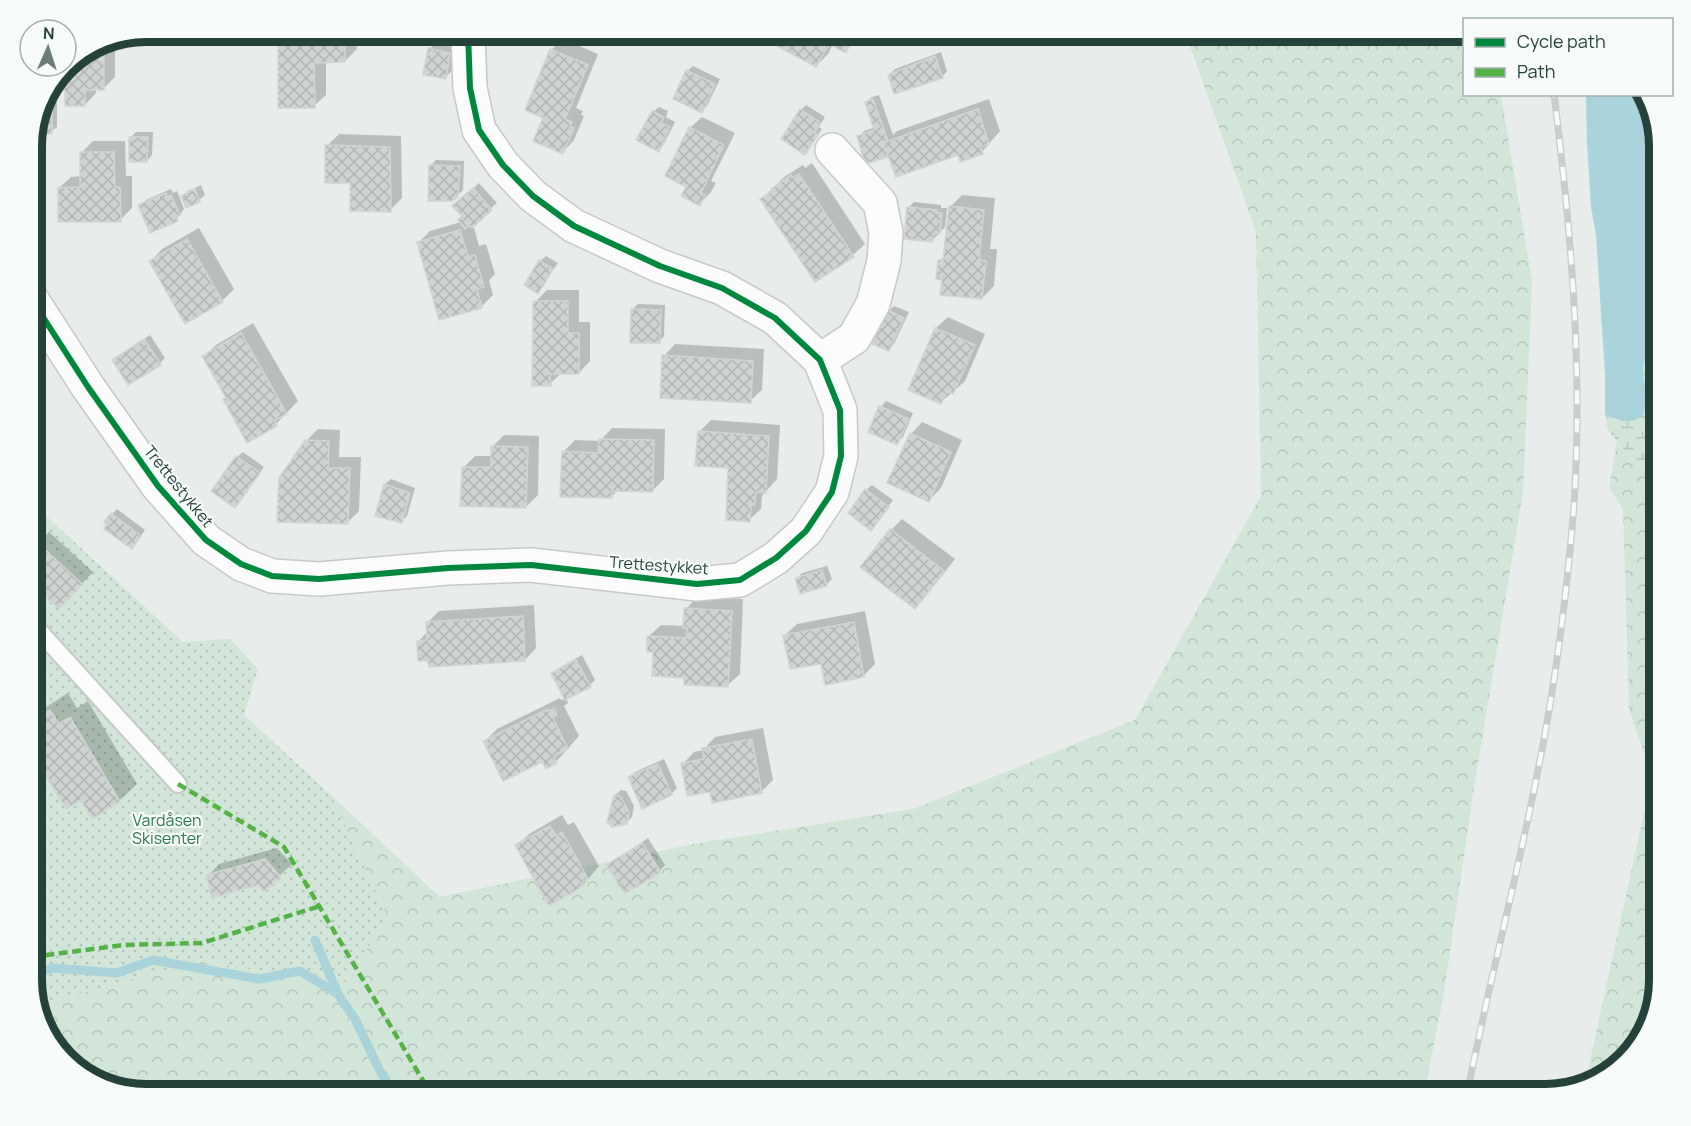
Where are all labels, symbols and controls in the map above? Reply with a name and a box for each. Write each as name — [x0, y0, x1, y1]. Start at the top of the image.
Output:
north arrow — [18, 18, 78, 78]
legend — [1463, 18, 1673, 96]
text: N — [42, 22, 55, 44]
text: Cycle path — [1517, 29, 1606, 53]
text: Path — [1517, 59, 1555, 83]
street label: Trettestykket — [139, 440, 219, 532]
street label: Trettestykket — [609, 551, 709, 579]
park label: Vardåsen Skisenter — [132, 809, 202, 849]

